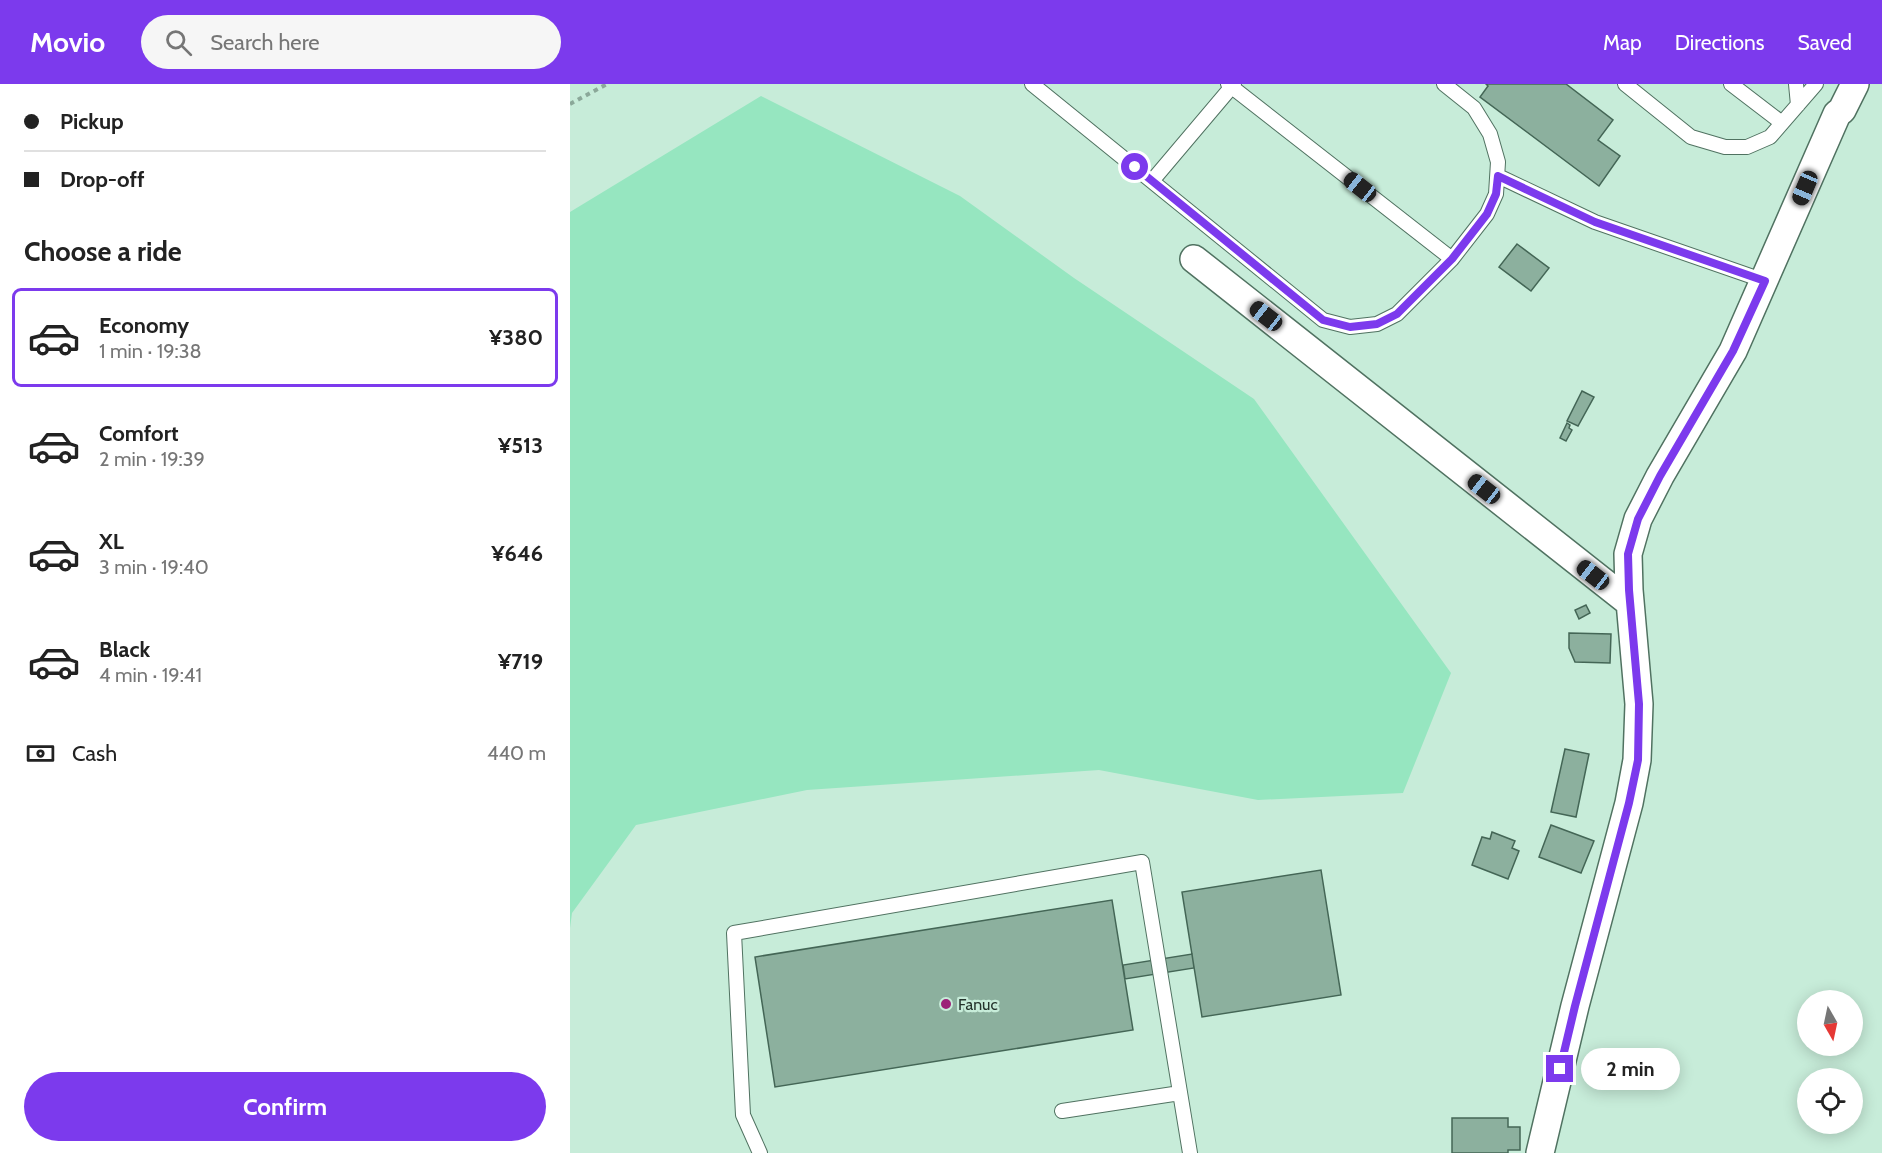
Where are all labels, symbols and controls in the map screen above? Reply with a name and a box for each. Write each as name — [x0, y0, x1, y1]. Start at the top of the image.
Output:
search box — [141, 15, 561, 69]
text: Movio — [30, 25, 105, 59]
icon: search — [162, 26, 195, 59]
text: Search here — [210, 29, 320, 56]
text: Map — [1603, 30, 1642, 55]
text: Directions — [1675, 30, 1764, 55]
text: Saved — [1797, 30, 1852, 55]
text: Pickup — [60, 108, 124, 135]
route start — [1121, 153, 1148, 180]
text: Drop-off — [60, 166, 144, 193]
car — [1790, 168, 1820, 208]
car — [1340, 169, 1380, 205]
text: Choose a ride — [24, 235, 182, 268]
car — [1246, 298, 1286, 334]
icon: car — [27, 311, 81, 365]
text: Economy — [99, 312, 189, 339]
text: ¥380 — [489, 324, 543, 351]
text: 1 min · 19:38 — [99, 339, 202, 363]
icon: car — [27, 419, 81, 473]
text: Comfort — [99, 420, 178, 447]
text: ¥513 — [498, 432, 543, 459]
text: 2 min · 19:39 — [99, 447, 205, 471]
car — [1464, 471, 1504, 507]
icon: car — [27, 527, 81, 581]
text: XL — [99, 528, 124, 555]
text: ¥646 — [491, 540, 543, 567]
text: 3 min · 19:40 — [99, 555, 209, 579]
car — [1573, 557, 1613, 593]
icon: car — [27, 635, 81, 689]
text: Black — [99, 636, 150, 663]
text: ¥719 — [498, 648, 543, 675]
text: 4 min · 19:41 — [99, 663, 202, 687]
icon: cash — [24, 737, 57, 770]
text: Cash — [72, 740, 117, 767]
text: 440 m — [487, 741, 546, 765]
north arrow — [1797, 990, 1863, 1056]
map controls — [1797, 990, 1863, 1134]
place label: Fanuc — [958, 995, 998, 1014]
marker: Fanuc — [939, 997, 953, 1011]
callout: 2 min — [1581, 1048, 1680, 1090]
route end — [1546, 1055, 1573, 1082]
text: 2 min — [1606, 1057, 1655, 1081]
button: locate — [1797, 1068, 1863, 1134]
button: Confirm — [24, 1072, 546, 1141]

